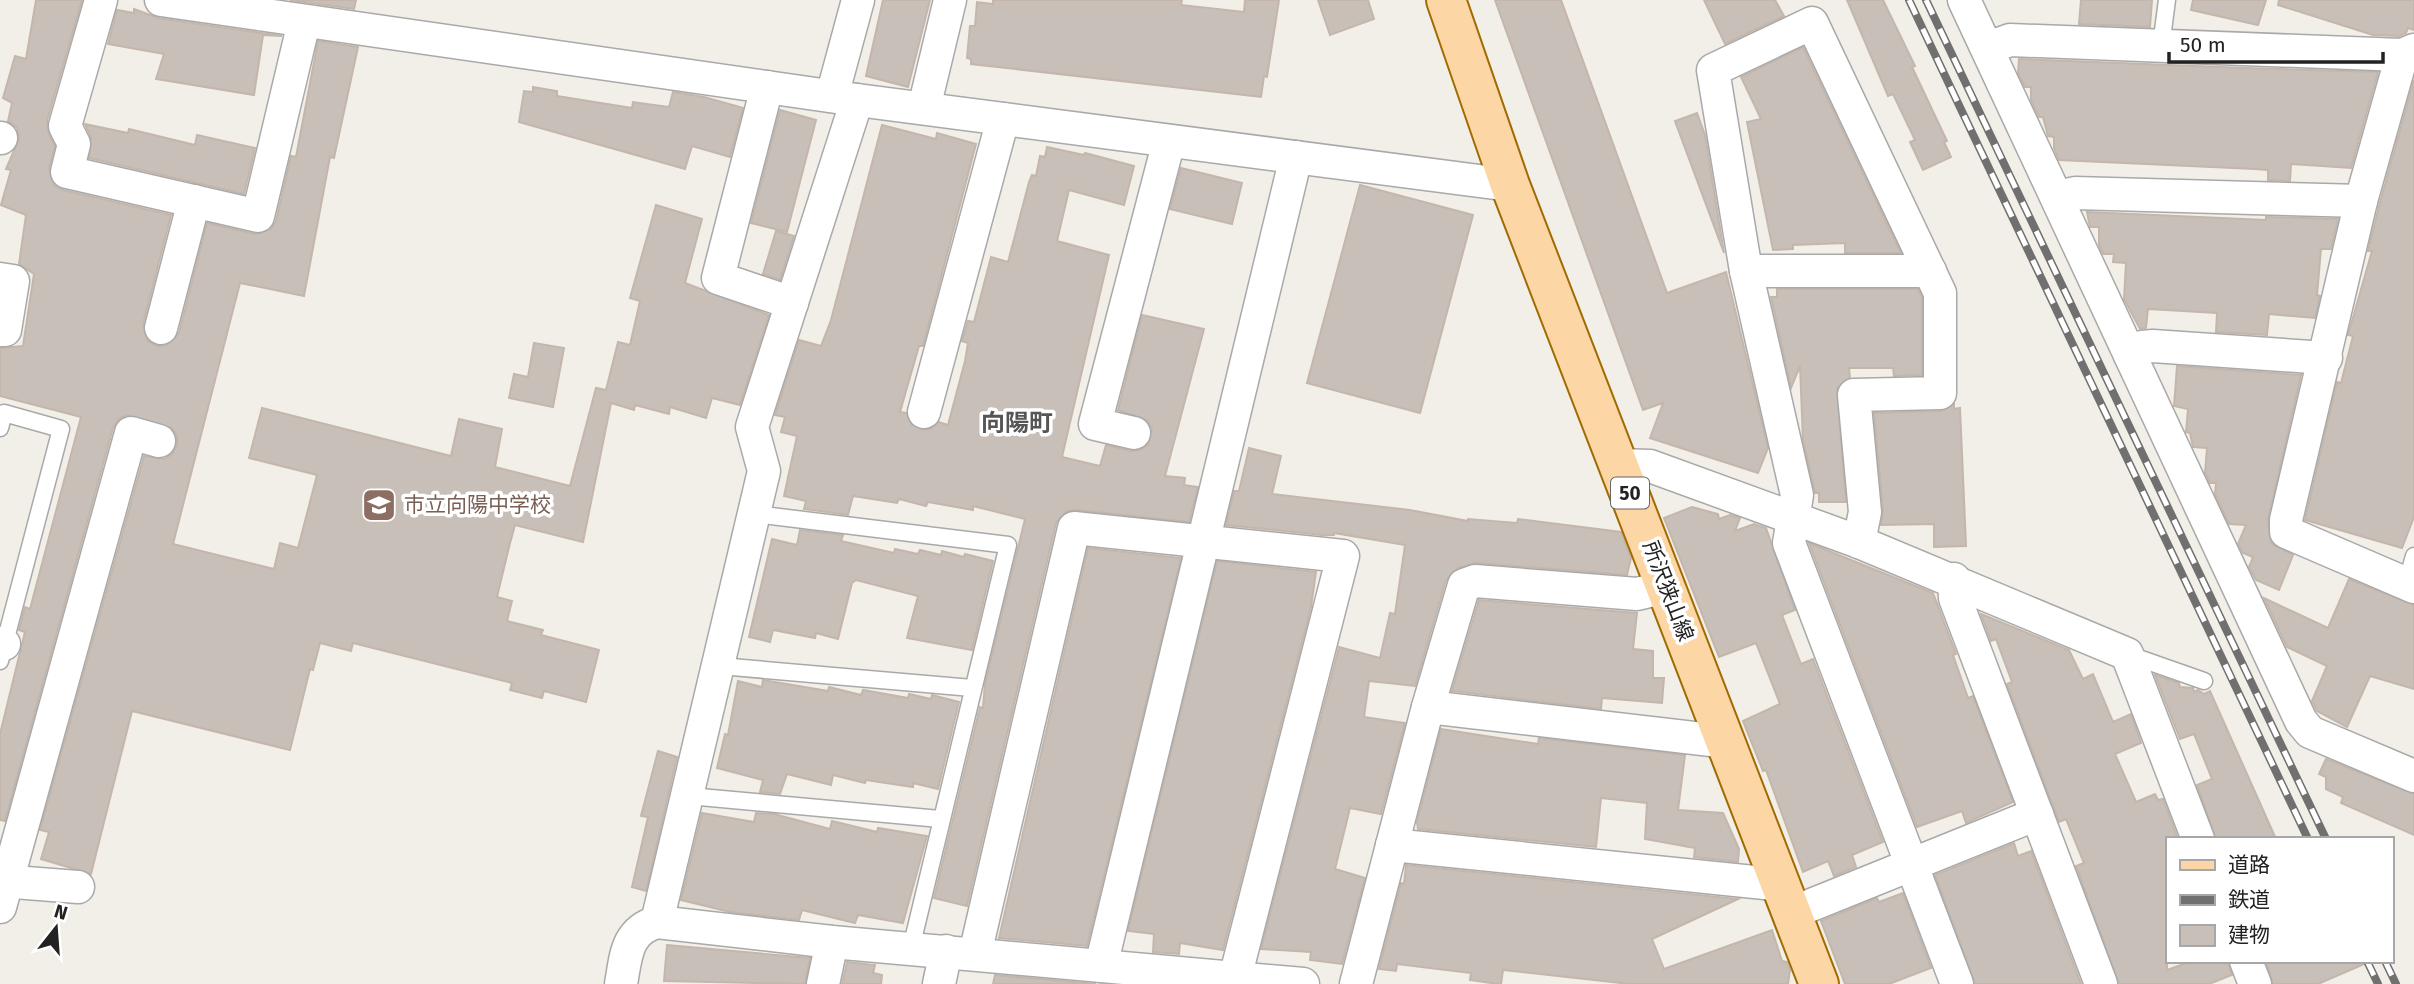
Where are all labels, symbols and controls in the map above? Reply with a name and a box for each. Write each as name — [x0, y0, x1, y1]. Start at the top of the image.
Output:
scale bar — [2169, 21, 2382, 65]
text: 50 m — [2180, 32, 2226, 58]
district label: 向陽町 — [981, 409, 1053, 437]
road number: 50 — [1611, 478, 1649, 508]
school or university icon: 市立向陽中学校 — [360, 486, 398, 524]
place label: 市立向陽中学校 — [404, 492, 551, 518]
street label: 所沢狭山線 — [1637, 537, 1699, 645]
legend — [2166, 837, 2393, 963]
text: 道路 — [2228, 852, 2270, 878]
text: 鉄道 — [2228, 887, 2270, 913]
north arrow — [21, 893, 91, 963]
text: N — [51, 899, 70, 925]
text: 建物 — [2228, 922, 2270, 948]

